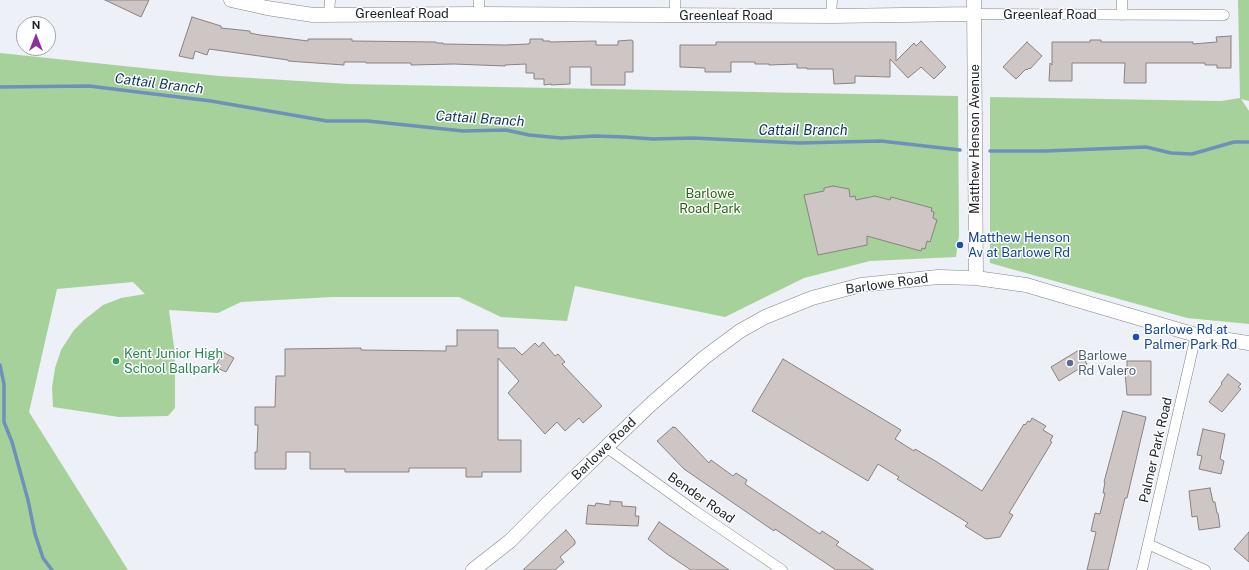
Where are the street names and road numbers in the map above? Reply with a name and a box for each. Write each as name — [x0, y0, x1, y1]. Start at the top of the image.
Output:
street label: Greenleaf Road — [355, 6, 449, 22]
street label: Greenleaf Road — [1003, 7, 1097, 23]
street label: Greenleaf Road — [679, 8, 773, 24]
street label: Matthew Henson Avenue — [967, 64, 983, 214]
street label: Barlowe Road — [845, 270, 929, 298]
street label: Palmer Park Road — [1136, 396, 1176, 504]
street label: Barlowe Road — [569, 414, 639, 484]
street label: Bender Road — [665, 469, 737, 527]

